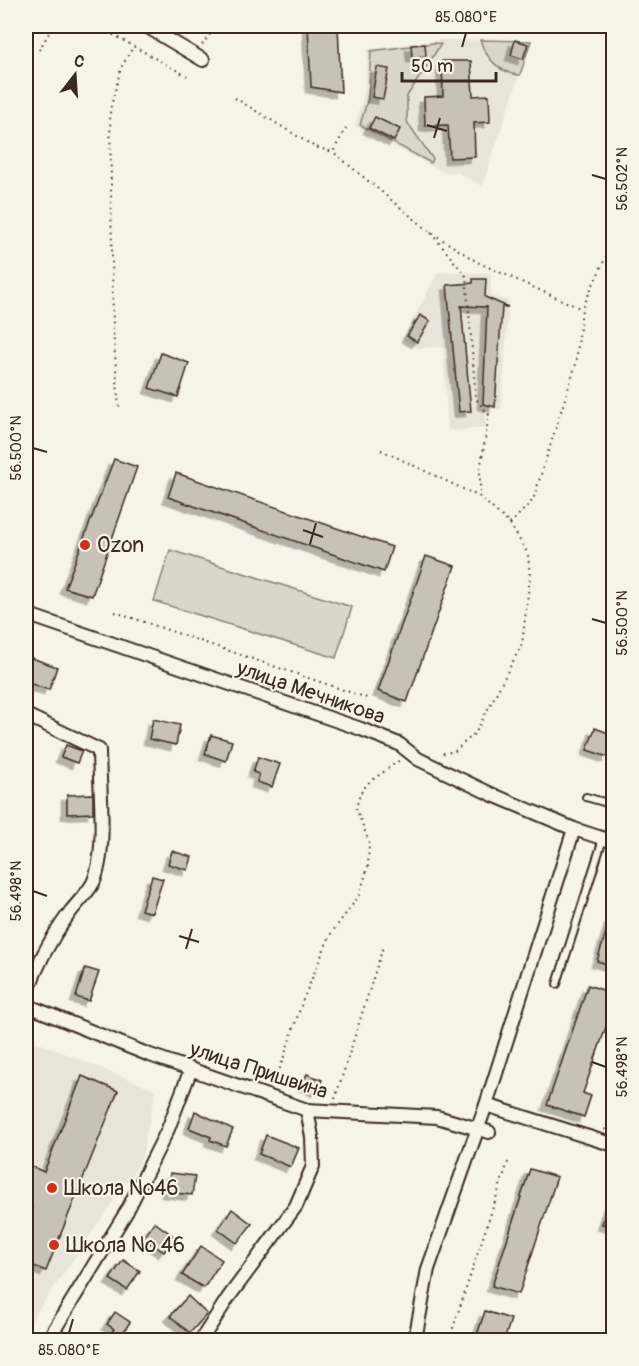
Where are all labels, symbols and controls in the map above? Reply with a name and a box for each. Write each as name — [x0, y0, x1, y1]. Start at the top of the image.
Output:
text: 85.080°E — [435, 8, 497, 27]
north arrow — [45, 45, 105, 105]
scale bar — [402, 45, 496, 83]
text: С — [71, 51, 87, 73]
text: 50 m — [411, 55, 453, 78]
text: 56.502°N — [613, 147, 632, 211]
text: 56.500°N — [7, 415, 26, 481]
place label: Ozon — [97, 532, 144, 559]
marker: Ozon — [78, 538, 92, 552]
text: 56.500°N — [613, 590, 632, 656]
street label: улица Мечникова — [232, 654, 388, 730]
text: 56.498°N — [7, 861, 26, 921]
street label: улица Пришвина — [185, 1035, 331, 1105]
text: 56.498°N — [613, 1037, 632, 1097]
place label: Школа №46 — [64, 1175, 179, 1202]
marker: Школа №46 — [45, 1181, 59, 1195]
place label: Школа № 46 — [66, 1232, 185, 1259]
marker: Школа № 46 — [47, 1238, 61, 1252]
text: 85.080°E — [38, 1341, 100, 1360]

